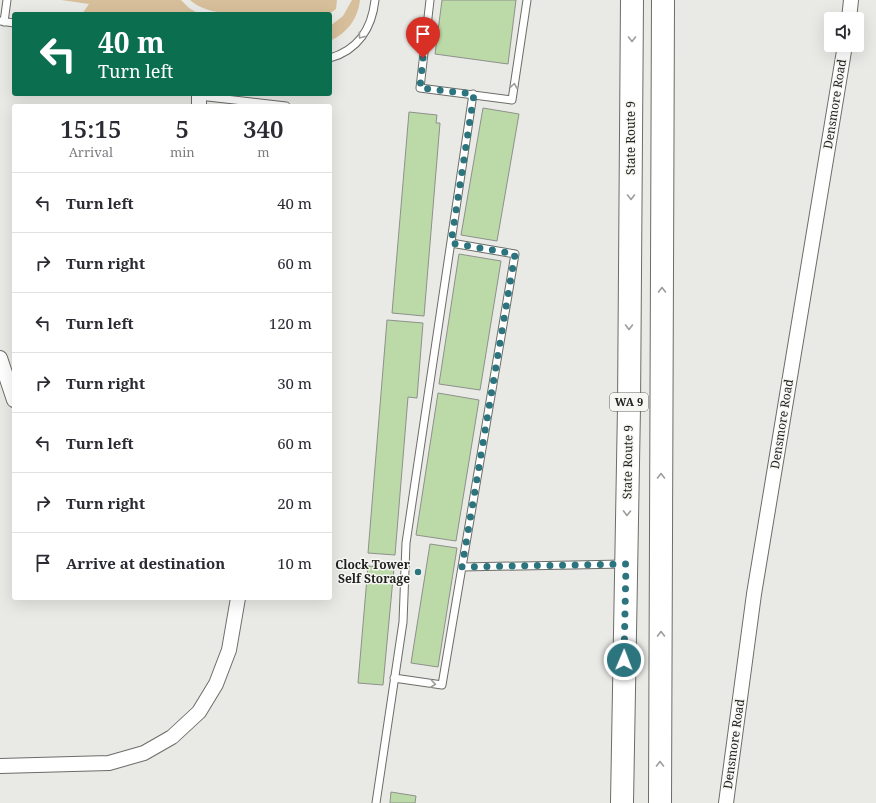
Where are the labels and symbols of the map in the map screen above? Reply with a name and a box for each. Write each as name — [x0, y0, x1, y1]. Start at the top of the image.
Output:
pin — [406, 17, 440, 58]
one-way arrow — [359, 31, 366, 38]
one-way arrow — [628, 36, 636, 42]
street label: Densmore Road — [819, 57, 850, 150]
one-way arrow — [509, 83, 518, 89]
street label: State Route 9 — [622, 101, 639, 175]
one-way arrow — [626, 194, 635, 200]
one-way arrow — [658, 287, 666, 293]
one-way arrow — [625, 324, 633, 330]
street label: Densmore Road — [766, 377, 797, 470]
road number: WA 9 — [610, 393, 648, 411]
street label: State Route 9 — [618, 425, 637, 499]
one-way arrow — [657, 473, 665, 479]
one-way arrow — [623, 510, 631, 516]
place label: Clock Tower Self Storage — [335, 556, 411, 587]
marker: Clock Tower Self Storage — [413, 567, 423, 577]
one-way arrow — [657, 631, 665, 637]
position arrow — [603, 639, 645, 681]
one-way arrow — [430, 679, 436, 688]
street label: Densmore Road — [719, 697, 748, 790]
one-way arrow — [656, 761, 664, 767]

